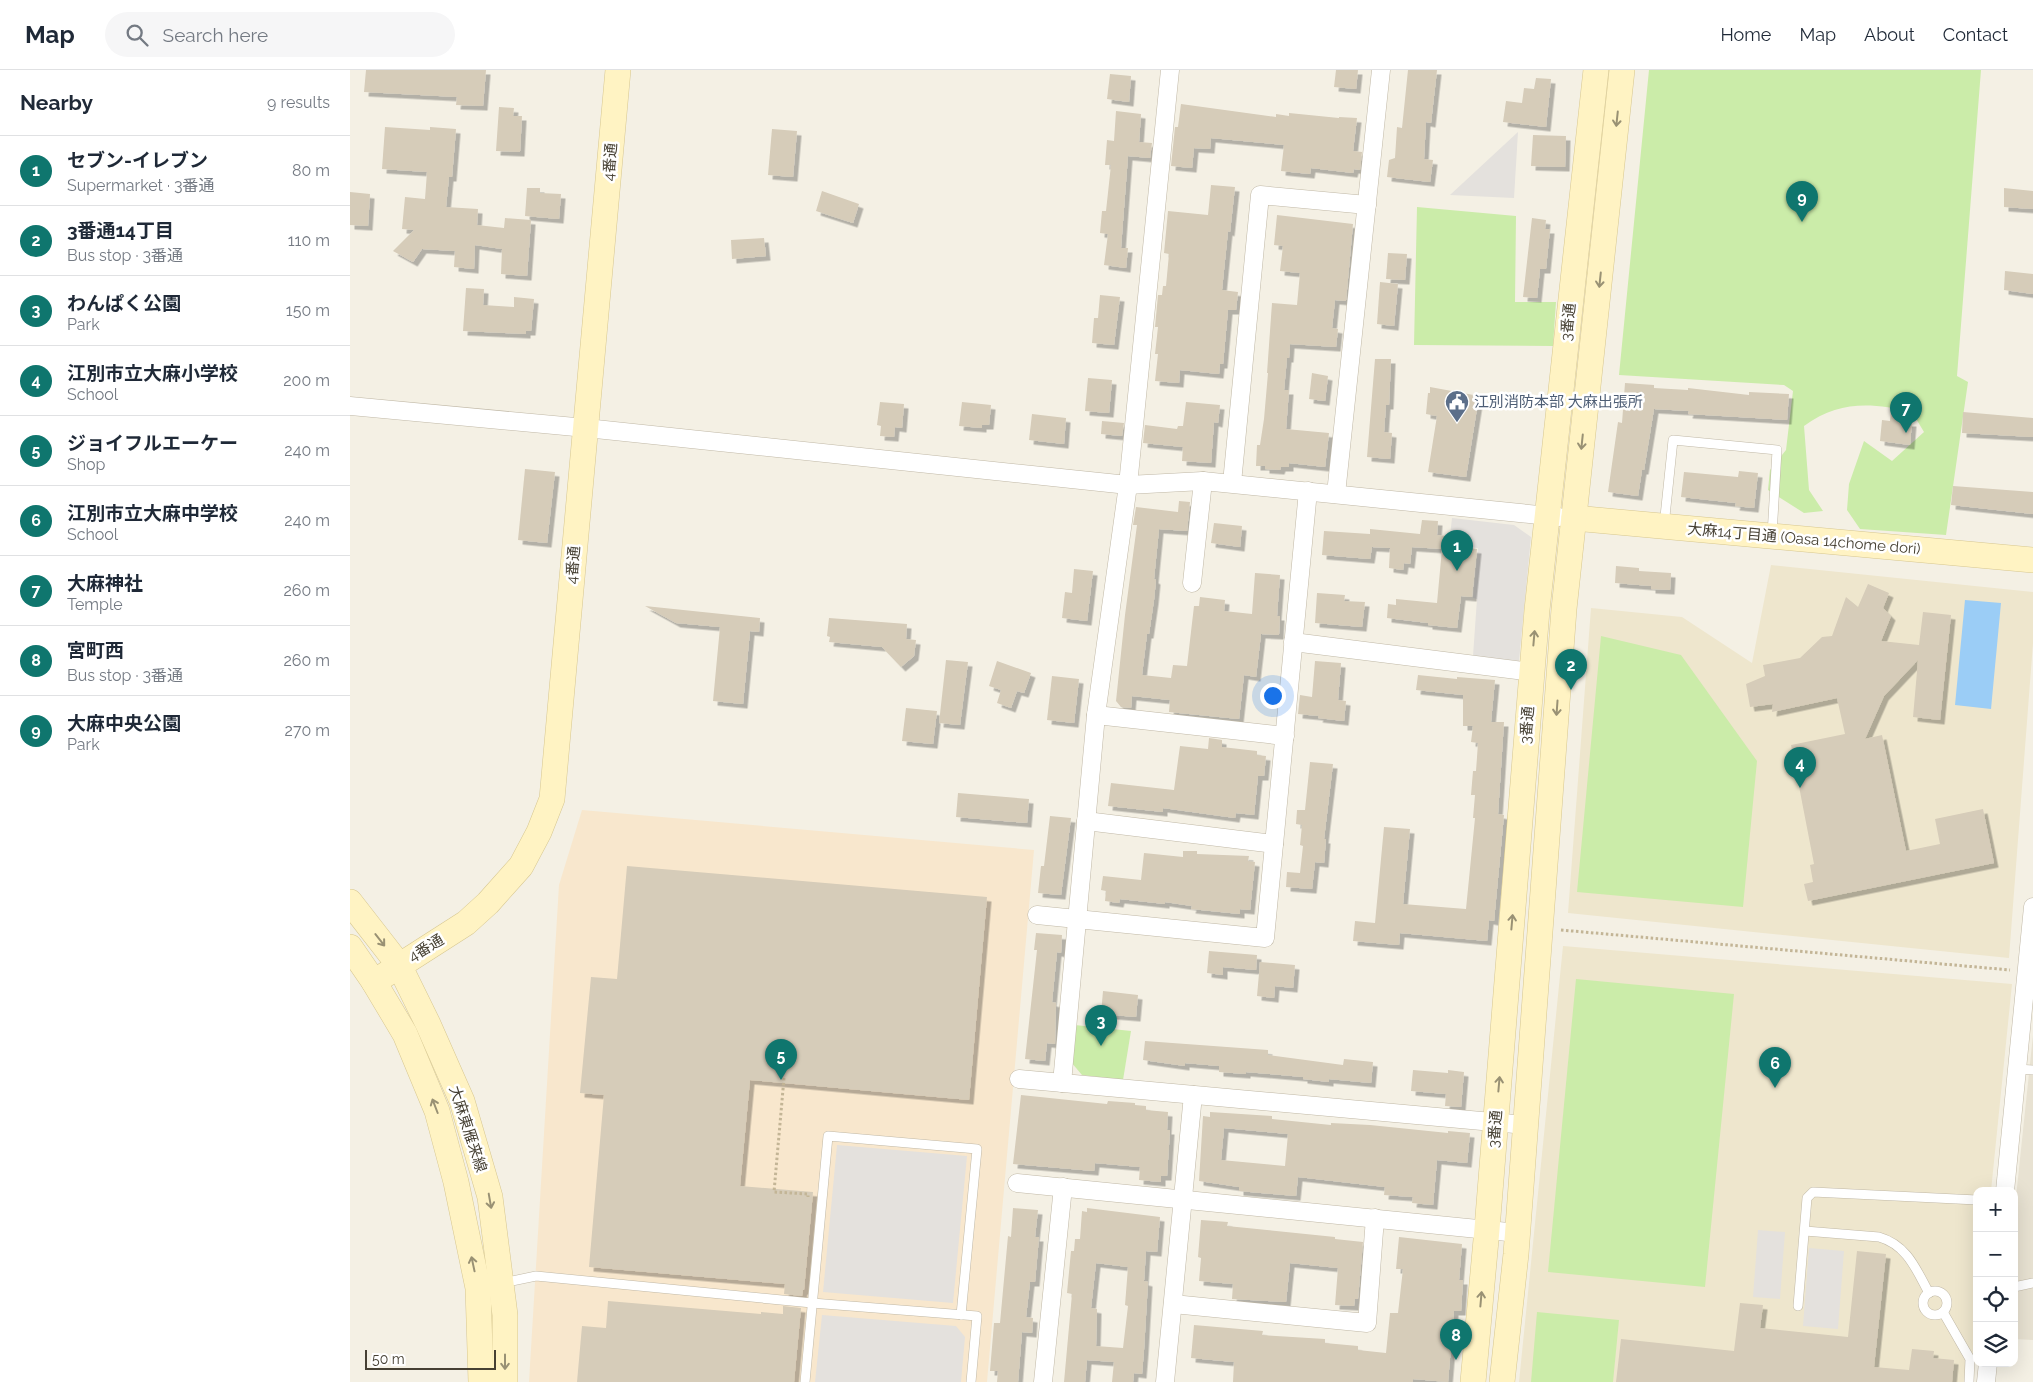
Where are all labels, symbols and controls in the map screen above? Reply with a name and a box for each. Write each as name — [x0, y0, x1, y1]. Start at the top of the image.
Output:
search box — [105, 12, 455, 57]
text: Map — [25, 20, 75, 49]
icon: search — [123, 21, 151, 49]
text: Search here — [163, 24, 268, 46]
text: Home — [1720, 24, 1771, 45]
text: Map — [1799, 24, 1836, 45]
text: About — [1864, 24, 1915, 45]
text: Contact — [1943, 24, 2008, 45]
text: Nearby — [20, 90, 93, 115]
text: 9 results — [267, 93, 330, 112]
one-way arrow — [1612, 110, 1622, 126]
street label: 4番通 — [599, 142, 621, 182]
text: セブン-イレブン — [67, 149, 208, 171]
text: 1 — [32, 161, 40, 180]
text: 80 m — [292, 161, 330, 180]
text: Supermarket · 3番通 — [67, 176, 215, 195]
pin: 9 — [1786, 181, 1818, 222]
text: 3番通14丁目 — [67, 219, 174, 241]
text: 2 — [31, 231, 41, 250]
text: 110 m — [288, 231, 330, 250]
text: Bus stop · 3番通 — [67, 246, 183, 265]
one-way arrow — [1595, 272, 1605, 288]
text: わんぱく公園 — [67, 292, 181, 314]
text: 3 — [32, 301, 40, 320]
text: 150 m — [286, 301, 330, 320]
street label: 3番通 — [1557, 302, 1579, 342]
text: Park — [67, 315, 100, 334]
text: 江別市立大麻小学校 — [67, 362, 238, 384]
text: 4 — [31, 371, 41, 390]
text: 200 m — [283, 371, 330, 390]
text: School — [67, 385, 118, 404]
public building icon: 江別消防本部 大麻出張所 — [1444, 389, 1470, 423]
pin: 7 — [1890, 392, 1922, 433]
place label: 江別消防本部 大麻出張所 — [1474, 393, 1643, 411]
text: ジョイフルエーケー — [67, 432, 238, 454]
one-way arrow — [1577, 433, 1587, 449]
text: 5 — [32, 441, 40, 460]
text: 240 m — [284, 441, 330, 460]
text: Shop — [67, 455, 105, 474]
text: 江別市立大麻中学校 — [67, 502, 238, 524]
text: 6 — [31, 511, 41, 530]
text: 240 m — [284, 511, 330, 530]
street label: 大麻14丁目通 (Oasa 14chome dori) — [1687, 520, 1921, 558]
text: School — [67, 525, 118, 544]
pin: 1 — [1441, 530, 1473, 571]
street label: 4番通 — [562, 545, 584, 585]
text: 大麻神社 — [67, 572, 143, 594]
text: 7 — [32, 581, 40, 600]
text: 260 m — [283, 581, 330, 600]
text: Temple — [67, 595, 123, 614]
one-way arrow — [1530, 631, 1539, 647]
text: 宮町西 — [67, 639, 124, 661]
pin: 2 — [1555, 649, 1587, 690]
text: 8 — [31, 651, 41, 670]
text: 260 m — [283, 651, 330, 670]
text: Bus stop · 3番通 — [67, 666, 183, 685]
your location — [1260, 683, 1286, 709]
one-way arrow — [1552, 700, 1561, 716]
street label: 3番通 — [1516, 705, 1538, 745]
text: 大麻中央公園 — [67, 712, 181, 734]
text: 9 — [31, 721, 41, 740]
text: 270 m — [285, 721, 330, 740]
text: Park — [67, 735, 100, 754]
pin: 4 — [1784, 747, 1816, 788]
one-way arrow — [1507, 915, 1516, 931]
street label: 4番通 — [405, 930, 447, 966]
one-way arrow — [375, 933, 385, 947]
pin: 3 — [1085, 1005, 1117, 1046]
pin: 5 — [765, 1039, 797, 1080]
pin: 6 — [1759, 1047, 1791, 1088]
one-way arrow — [1494, 1077, 1503, 1093]
street label: 大麻東雁来線 — [446, 1083, 490, 1175]
one-way arrow — [429, 1099, 439, 1114]
street label: 3番通 — [1484, 1109, 1506, 1149]
map controls — [1973, 1187, 2018, 1367]
button: + — [1973, 1187, 2018, 1232]
one-way arrow — [486, 1193, 496, 1209]
button: − — [1973, 1232, 2018, 1277]
one-way arrow — [468, 1256, 477, 1272]
button: locate — [1973, 1277, 2018, 1322]
one-way arrow — [1476, 1291, 1485, 1307]
pin: 8 — [1440, 1319, 1472, 1360]
button: layers — [1973, 1322, 2018, 1367]
scale bar — [365, 1347, 496, 1370]
text: 50 m — [372, 1351, 405, 1367]
one-way arrow — [500, 1354, 510, 1370]

